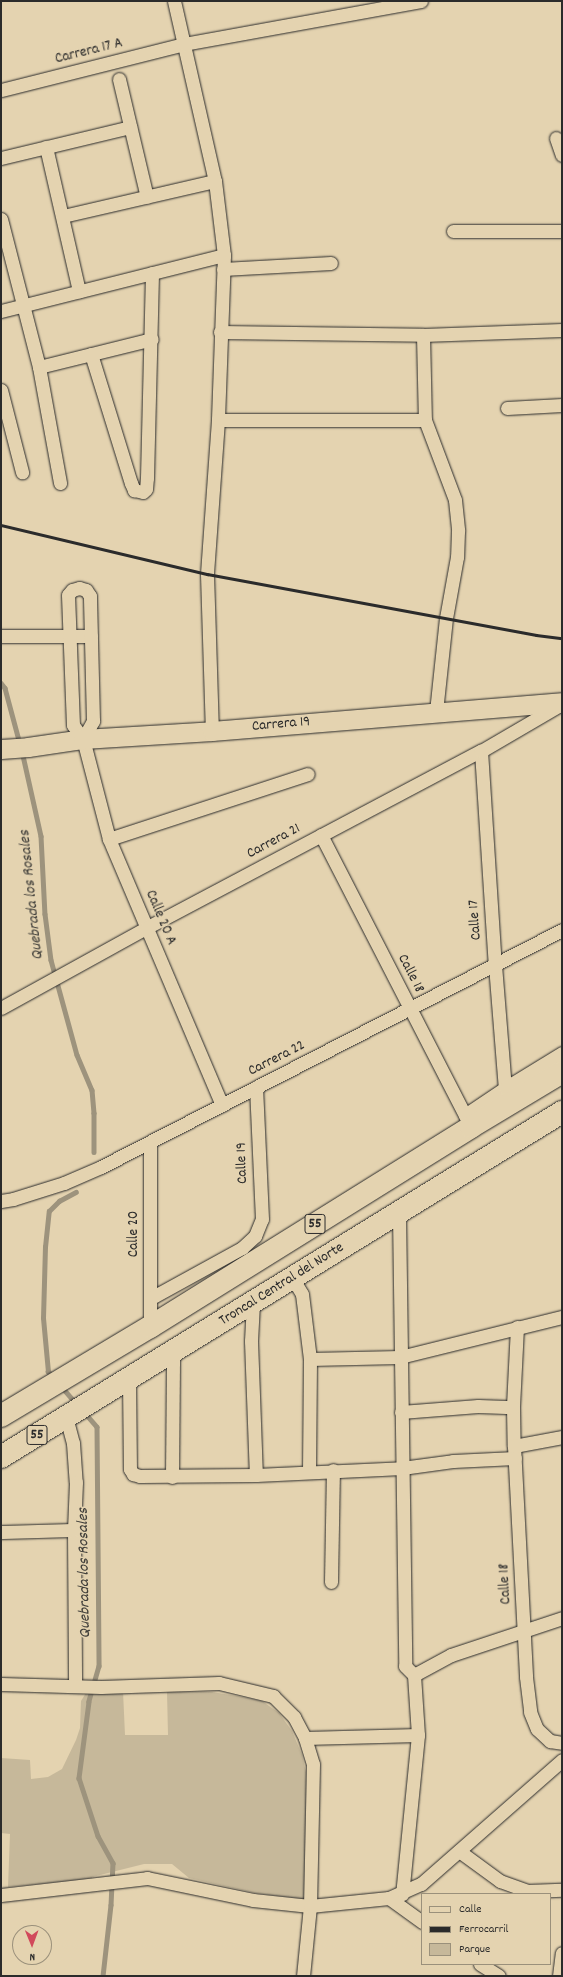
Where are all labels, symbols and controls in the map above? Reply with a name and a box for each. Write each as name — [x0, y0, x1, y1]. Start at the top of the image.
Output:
street label: Carrera 17 A — [53, 35, 125, 69]
street label: Carrera 19 — [251, 713, 311, 737]
street label: Carrera 21 — [244, 820, 304, 864]
water label: Quebrada los Rosales — [16, 829, 48, 961]
street label: Calle 20 A — [140, 888, 180, 948]
street label: Calle 17 — [466, 899, 486, 941]
street label: Calle 18 — [393, 952, 427, 996]
street label: Carrera 22 — [246, 1037, 308, 1081]
street label: Calle 19 — [233, 1142, 253, 1184]
street label: Calle 20 — [126, 1211, 144, 1257]
road number: 55 — [304, 1212, 326, 1236]
street label: Troncal Central del Norte — [216, 1239, 348, 1331]
road number: 55 — [26, 1423, 48, 1447]
water label: Quebrada los Rosales — [74, 1508, 96, 1638]
street label: Calle 18 — [496, 1563, 516, 1605]
legend — [421, 1893, 551, 1965]
text: Calle — [459, 1901, 482, 1918]
text: Ferrocarril — [459, 1921, 508, 1938]
north arrow — [12, 1925, 52, 1965]
text: Parque — [459, 1941, 490, 1958]
text: N — [29, 1948, 35, 1964]

